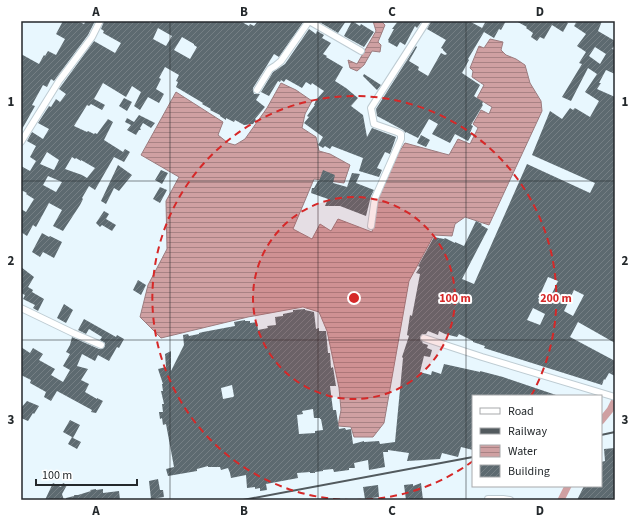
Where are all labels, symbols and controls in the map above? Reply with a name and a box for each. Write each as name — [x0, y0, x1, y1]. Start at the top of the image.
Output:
text: A — [91, 3, 100, 21]
text: B — [240, 3, 248, 21]
text: C — [388, 3, 396, 21]
text: D — [536, 3, 544, 21]
text: 1 — [8, 93, 15, 111]
text: 1 — [622, 93, 629, 111]
text: 2 — [8, 252, 15, 270]
text: 2 — [622, 252, 629, 270]
text: 100 m — [439, 290, 471, 307]
text: 200 m — [540, 290, 572, 307]
centre of rings — [347, 291, 361, 305]
legend — [472, 395, 602, 487]
text: Road — [508, 403, 534, 420]
text: 3 — [8, 411, 15, 429]
text: 3 — [622, 411, 629, 429]
text: Railway — [508, 423, 547, 440]
text: Water — [508, 443, 538, 460]
scale bar — [36, 461, 137, 487]
text: Building — [508, 463, 550, 480]
text: 100 m — [42, 467, 72, 484]
text: A — [91, 502, 100, 520]
text: B — [240, 502, 248, 520]
text: C — [388, 502, 396, 520]
text: D — [536, 502, 544, 520]

